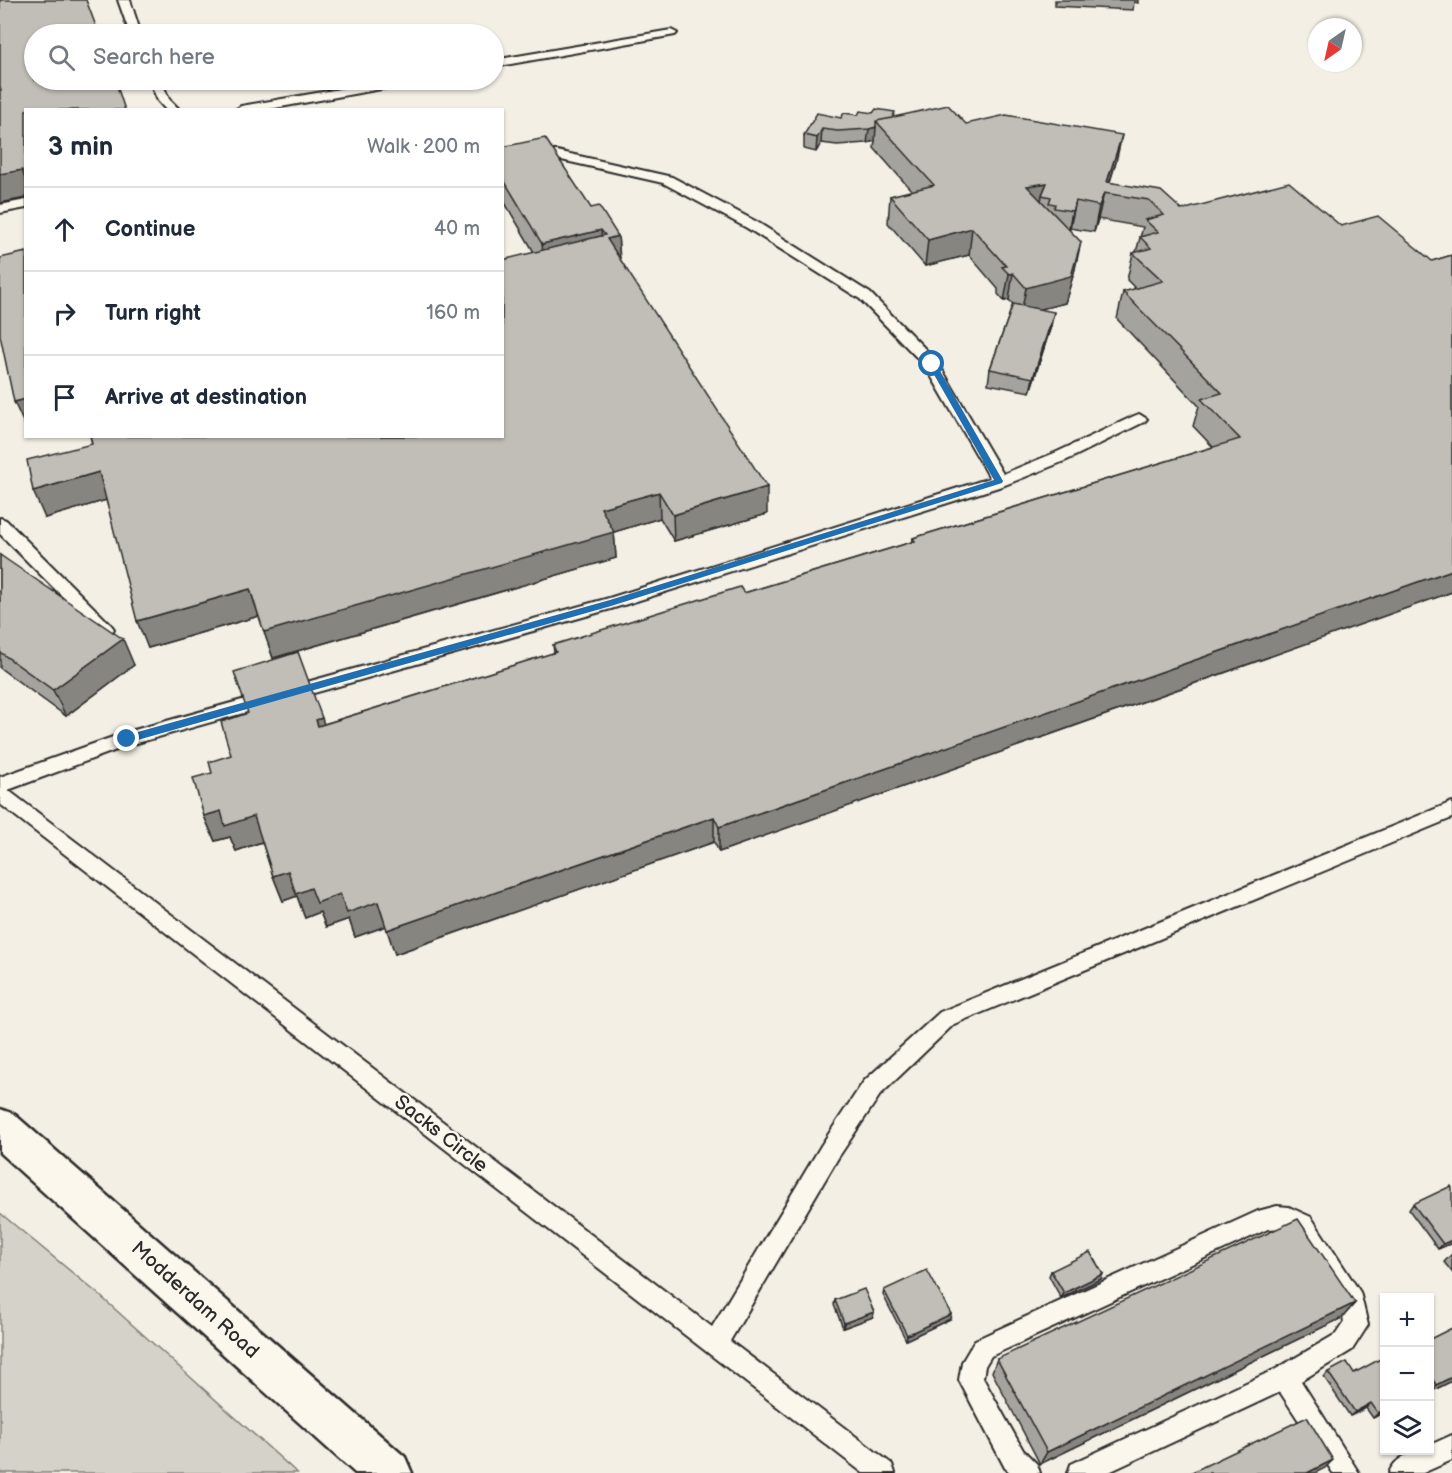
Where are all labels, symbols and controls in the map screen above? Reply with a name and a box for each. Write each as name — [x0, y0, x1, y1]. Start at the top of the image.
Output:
north arrow — [1308, 18, 1362, 72]
search box — [24, 24, 504, 90]
icon: search — [45, 41, 78, 74]
text: Search here — [93, 44, 215, 71]
text: 3 min — [48, 132, 113, 163]
text: Walk · 200 m — [367, 135, 480, 159]
icon: ahead — [48, 213, 81, 246]
text: Continue — [105, 216, 195, 243]
text: 40 m — [434, 217, 480, 241]
icon: right — [48, 297, 81, 330]
text: Turn right — [105, 300, 201, 327]
text: 160 m — [426, 301, 480, 325]
route start — [918, 350, 944, 376]
icon: arrive — [48, 381, 81, 414]
text: Arrive at destination — [105, 384, 307, 411]
route end — [113, 725, 139, 751]
street label: Sacks Circle — [390, 1090, 493, 1178]
street label: Modderdam Road — [126, 1236, 264, 1364]
map controls — [1380, 1293, 1434, 1455]
button: + — [1380, 1293, 1434, 1347]
button: − — [1380, 1347, 1434, 1401]
button: layers — [1380, 1401, 1434, 1455]

